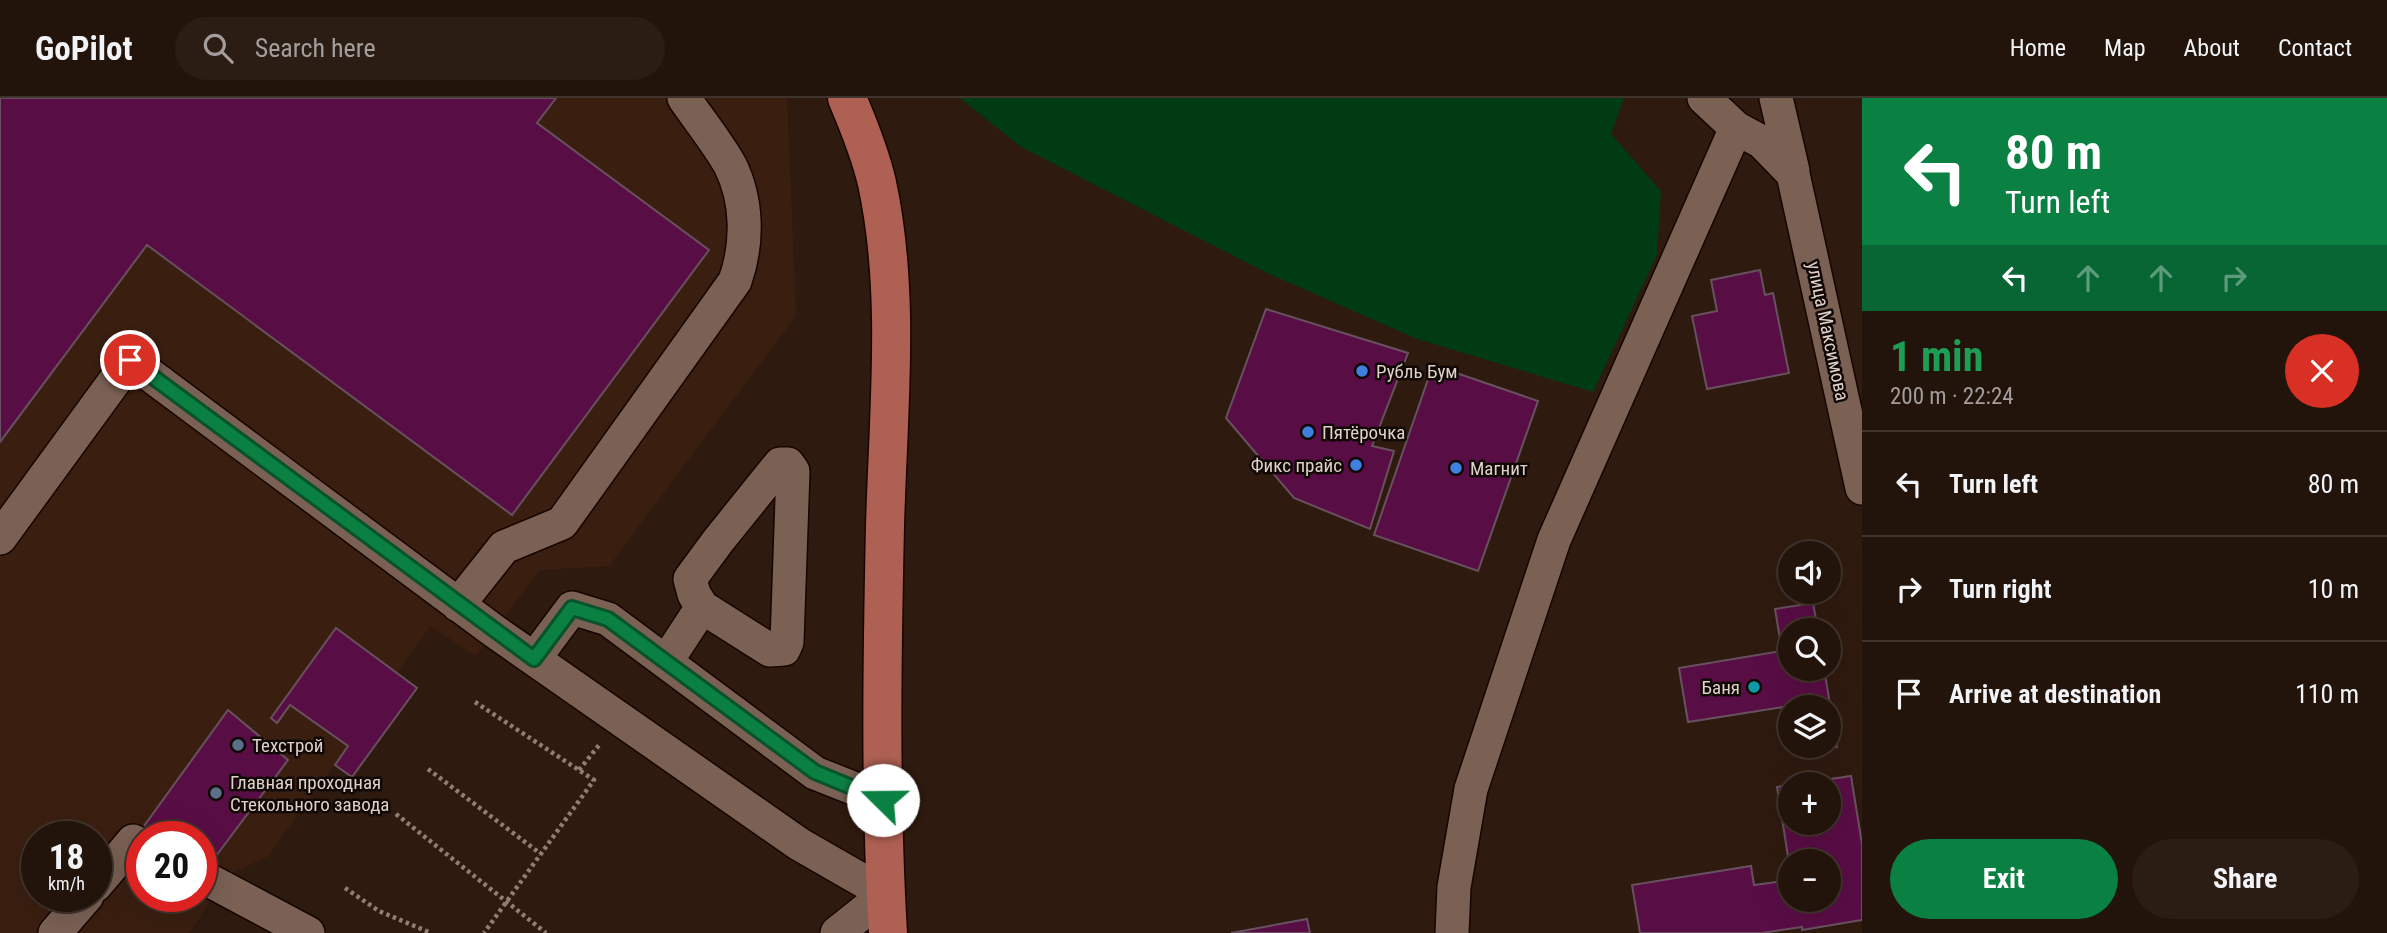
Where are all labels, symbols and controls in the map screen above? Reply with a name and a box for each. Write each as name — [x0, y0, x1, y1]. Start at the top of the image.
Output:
search box — [175, 17, 665, 80]
text: GoPilot — [35, 29, 133, 68]
icon: search — [199, 29, 237, 67]
text: Search here — [255, 33, 376, 63]
text: Home — [2010, 34, 2066, 62]
text: Map — [2104, 34, 2146, 62]
text: About — [2184, 34, 2240, 62]
text: Contact — [2278, 34, 2352, 62]
text: 80 m — [2005, 124, 2102, 181]
icon: left — [1890, 126, 1981, 217]
text: Turn left — [2005, 183, 2110, 221]
street label: улица Максимова — [1802, 259, 1854, 403]
icon: left — [1996, 259, 2034, 297]
icon: ahead — [2069, 259, 2107, 297]
icon: ahead — [2142, 259, 2180, 297]
icon: right — [2215, 259, 2253, 297]
pin — [100, 330, 160, 390]
text: 1 min — [1890, 332, 1983, 381]
button: close — [2285, 334, 2359, 408]
icon: arrive — [111, 341, 149, 379]
place label: Рубль Бум — [1376, 360, 1458, 383]
marker: Рубль Бум — [1354, 363, 1370, 379]
text: 200 m · 22:24 — [1890, 383, 2014, 410]
place label: Пятёрочка — [1322, 421, 1405, 444]
marker: Пятёрочка — [1300, 424, 1316, 440]
place label: Фикс прайс — [1251, 454, 1342, 477]
marker: Фикс прайс — [1348, 457, 1364, 473]
place label: Магнит — [1470, 457, 1528, 480]
marker: Магнит — [1448, 460, 1464, 476]
icon: left — [1890, 465, 1928, 503]
text: Turn left — [1949, 469, 2038, 499]
text: 80 m — [2308, 469, 2359, 499]
map controls — [1778, 541, 1841, 912]
button: sound — [1778, 541, 1841, 604]
icon: right — [1890, 570, 1928, 608]
text: Turn right — [1949, 574, 2051, 604]
text: 10 m — [2308, 574, 2359, 604]
button: search — [1778, 618, 1841, 681]
icon: arrive — [1890, 675, 1928, 713]
place label: Баня — [1702, 676, 1740, 699]
marker: Баня — [1746, 679, 1762, 695]
text: Arrive at destination — [1949, 679, 2161, 709]
text: 110 m — [2295, 679, 2359, 709]
button: layers — [1778, 695, 1841, 758]
place label: Техстрой — [252, 734, 323, 757]
marker: Техстрой — [230, 737, 246, 753]
position arrow — [846, 763, 920, 837]
place label: Главная проходная Стекольного завода — [230, 771, 389, 816]
button: + — [1778, 772, 1841, 835]
marker: Главная проходная Стекольного завода — [208, 785, 224, 801]
speed limit sign: 20 — [126, 821, 217, 912]
text: 18 — [49, 837, 84, 878]
button: Exit — [1890, 839, 2118, 919]
button: Share — [2132, 839, 2359, 919]
button: − — [1778, 849, 1841, 912]
text: km/h — [48, 873, 85, 894]

